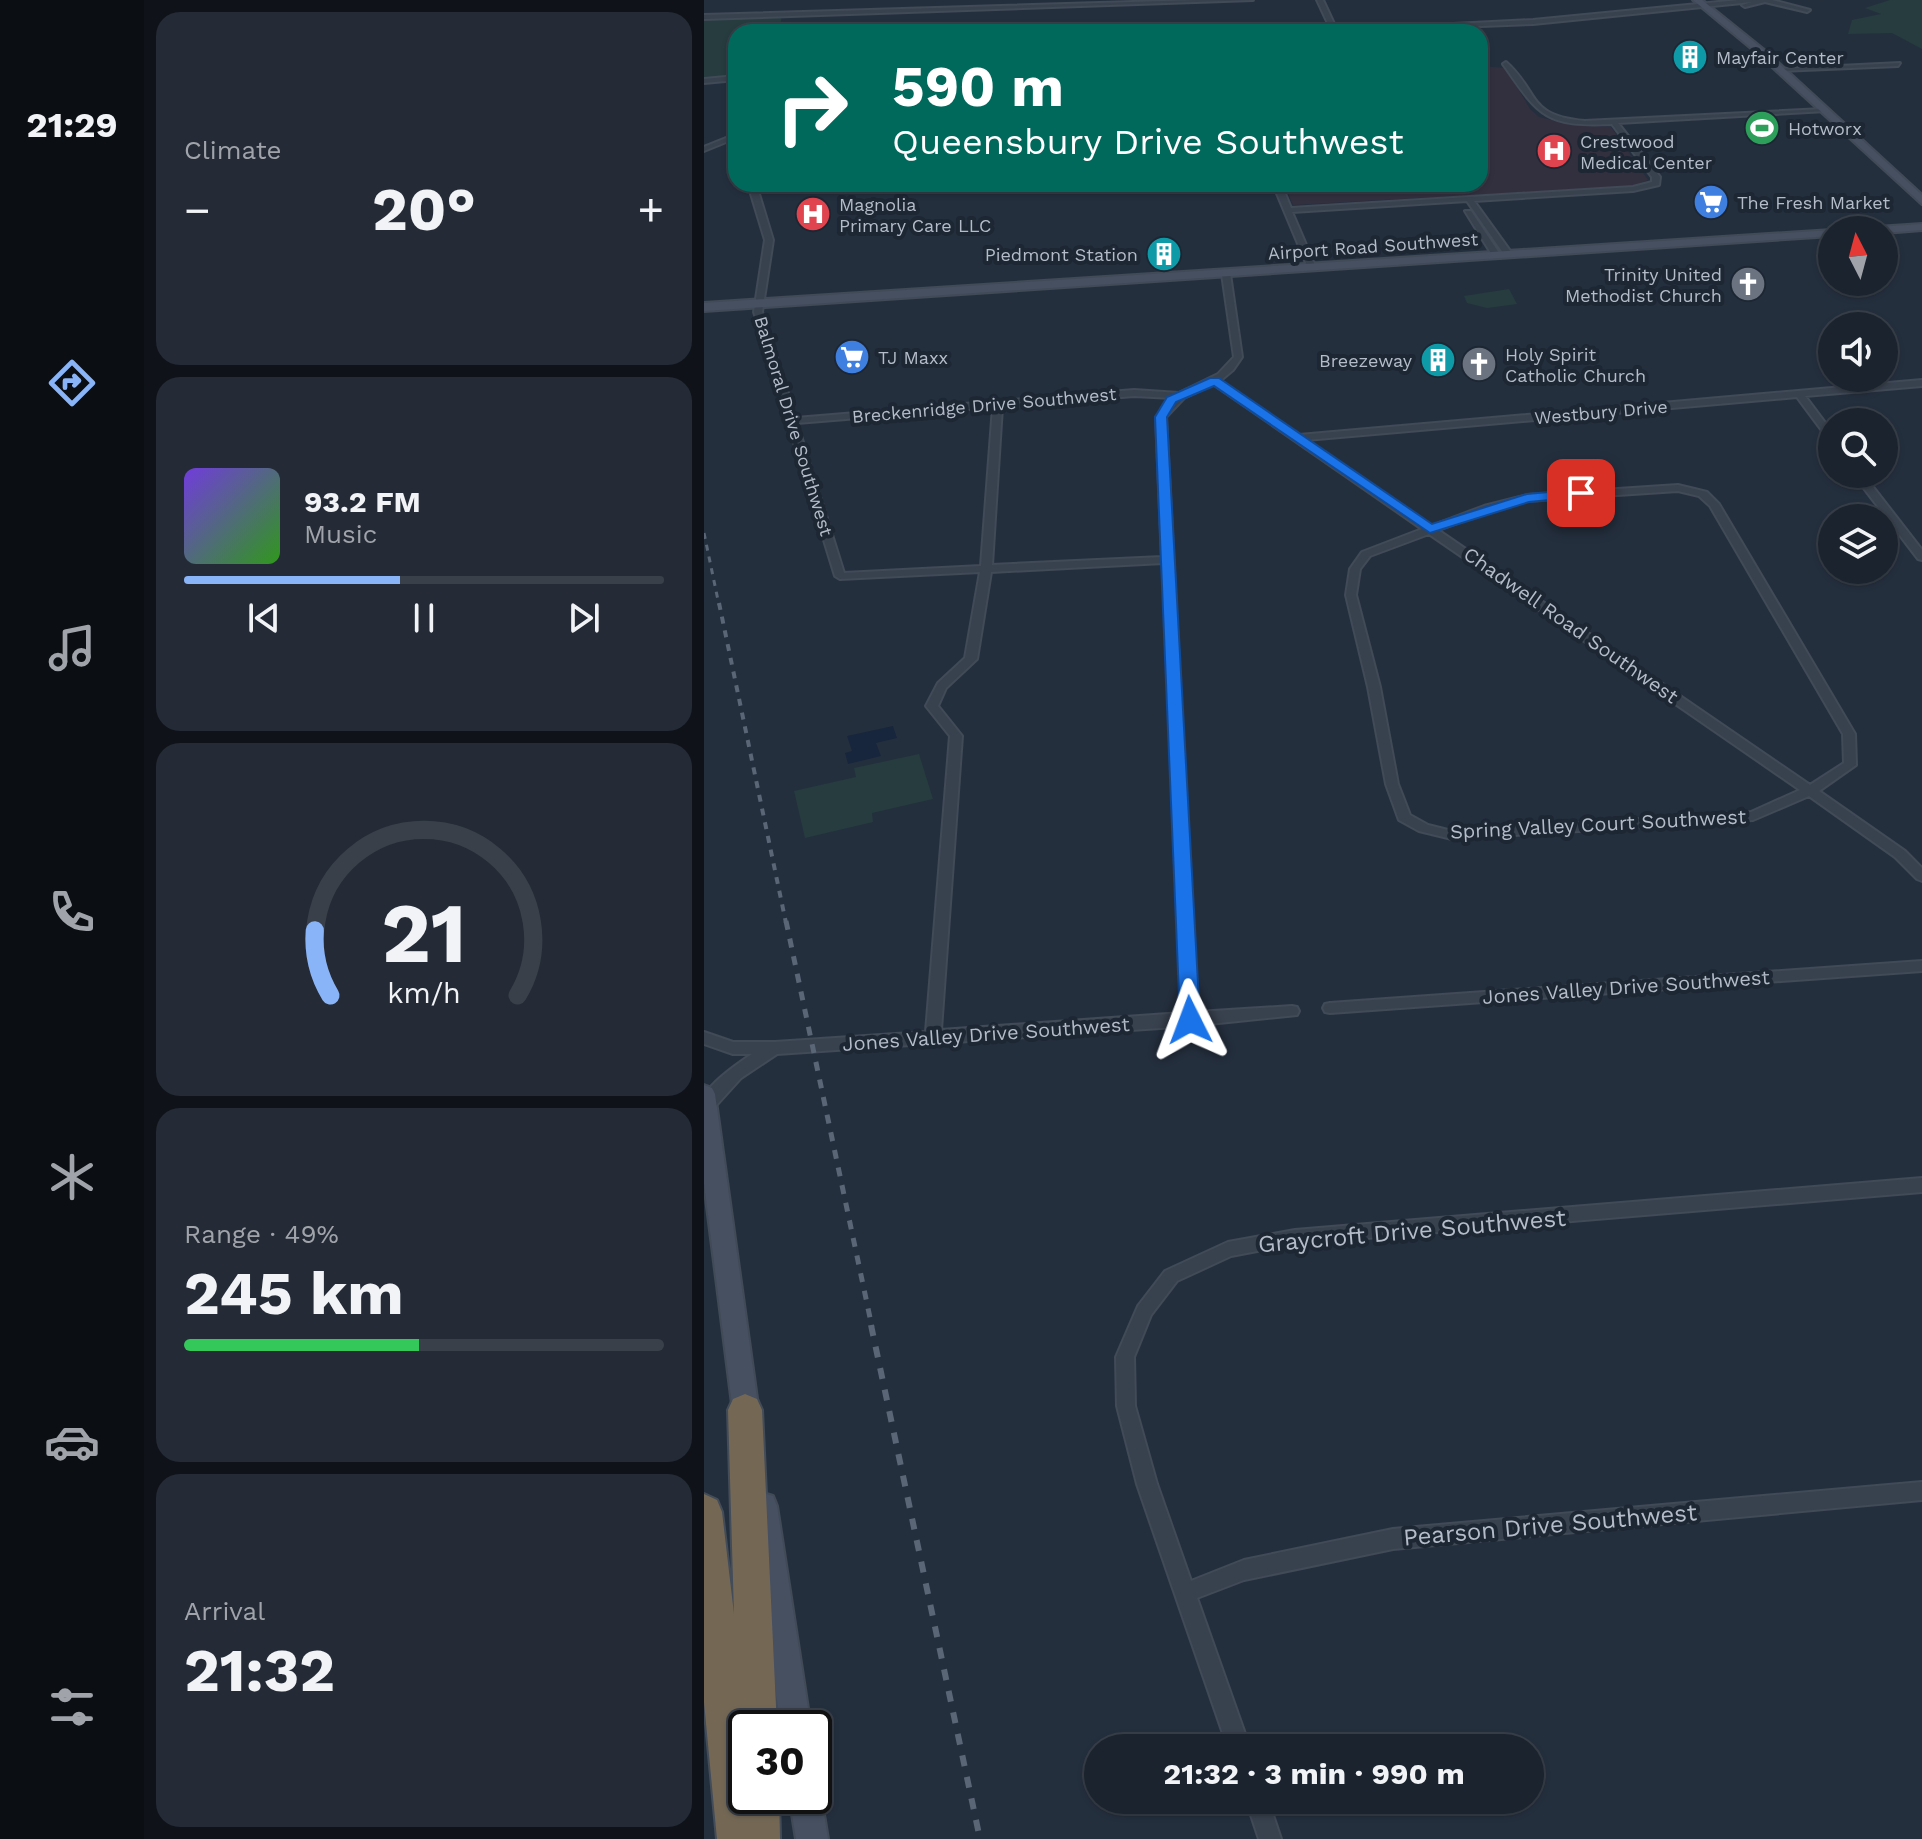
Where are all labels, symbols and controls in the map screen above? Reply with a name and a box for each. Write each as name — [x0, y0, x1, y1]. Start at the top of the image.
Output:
building icon: Mayfair Center — [1671, 38, 1709, 76]
place label: Mayfair Center — [1716, 47, 1844, 68]
text: 590 m — [892, 54, 1064, 120]
icon: right — [760, 56, 864, 160]
text: 21:29 — [26, 104, 118, 146]
sports icon: Hotworx — [1743, 109, 1781, 147]
place label: Hotworx — [1788, 118, 1862, 139]
text: Queensbury Drive Southwest — [892, 121, 1404, 163]
place label: Crestwood Medical Center — [1580, 131, 1712, 173]
hospital icon: Crestwood Medical Center — [1535, 132, 1573, 170]
text: Climate — [184, 135, 282, 165]
text: 20° — [372, 174, 476, 245]
supermarket icon: The Fresh Market — [1692, 183, 1730, 221]
text: − — [184, 184, 211, 236]
text: + — [637, 184, 664, 236]
place label: The Fresh Market — [1737, 192, 1890, 213]
place label: Magnolia Primary Care LLC — [839, 194, 991, 236]
hospital icon: Magnolia Primary Care LLC — [794, 195, 832, 233]
north arrow — [1818, 216, 1898, 296]
map controls — [1818, 216, 1898, 584]
street label: Airport Road Southwest — [1267, 228, 1479, 264]
building icon: Piedmont Station — [1145, 235, 1183, 273]
place label: Piedmont Station — [985, 244, 1138, 265]
place label: Trinity United Methodist Church — [1565, 264, 1722, 306]
church icon: Trinity United Methodist Church — [1729, 265, 1767, 303]
button: sound — [1818, 312, 1898, 392]
street label: Balmoral Drive Southwest — [751, 314, 838, 539]
supermarket icon: TJ Maxx — [833, 338, 871, 376]
building icon: Breezeway — [1419, 341, 1457, 379]
place label: Holy Spirit Catholic Church — [1505, 344, 1646, 386]
church icon: Holy Spirit Catholic Church — [1460, 345, 1498, 383]
place label: TJ Maxx — [878, 347, 948, 368]
place label: Breezeway — [1319, 350, 1413, 371]
icon: directions — [44, 355, 100, 411]
street label: Breckenridge Drive Southwest — [851, 383, 1117, 427]
street label: Westbury Drive — [1534, 396, 1668, 428]
button: search — [1818, 408, 1898, 488]
pin — [1547, 459, 1615, 527]
icon: arrive — [1559, 471, 1603, 515]
text: 93.2 FM — [304, 484, 421, 519]
button: layers — [1818, 504, 1898, 584]
text: Music — [304, 519, 377, 549]
street label: Chadwell Road Southwest — [1459, 542, 1683, 709]
icon: previous — [242, 596, 286, 640]
icon: pause — [402, 596, 446, 640]
icon: next — [562, 596, 606, 640]
icon: music — [44, 620, 100, 676]
street label: Spring Valley Court Southwest — [1449, 804, 1747, 844]
icon: phone — [44, 884, 100, 940]
text: 21 — [381, 884, 467, 981]
street label: Jones Valley Drive Southwest — [1482, 965, 1771, 1009]
text: km/h — [387, 976, 461, 1010]
position arrow — [1148, 978, 1232, 1062]
street label: Jones Valley Drive Southwest — [842, 1012, 1131, 1056]
icon: climate — [44, 1149, 100, 1205]
street label: Graycroft Drive Southwest — [1257, 1204, 1567, 1258]
text: Range · 49% — [184, 1219, 339, 1249]
text: 245 km — [184, 1258, 404, 1329]
icon: car — [44, 1414, 100, 1470]
street label: Pearson Drive Southwest — [1402, 1498, 1698, 1552]
text: Arrival — [184, 1596, 265, 1626]
text: 21:32 — [184, 1635, 335, 1706]
icon: filters — [44, 1679, 100, 1735]
speed limit sign: 30 — [728, 1710, 832, 1814]
text: 21:32 · 3 min · 990 m — [1163, 1756, 1465, 1791]

